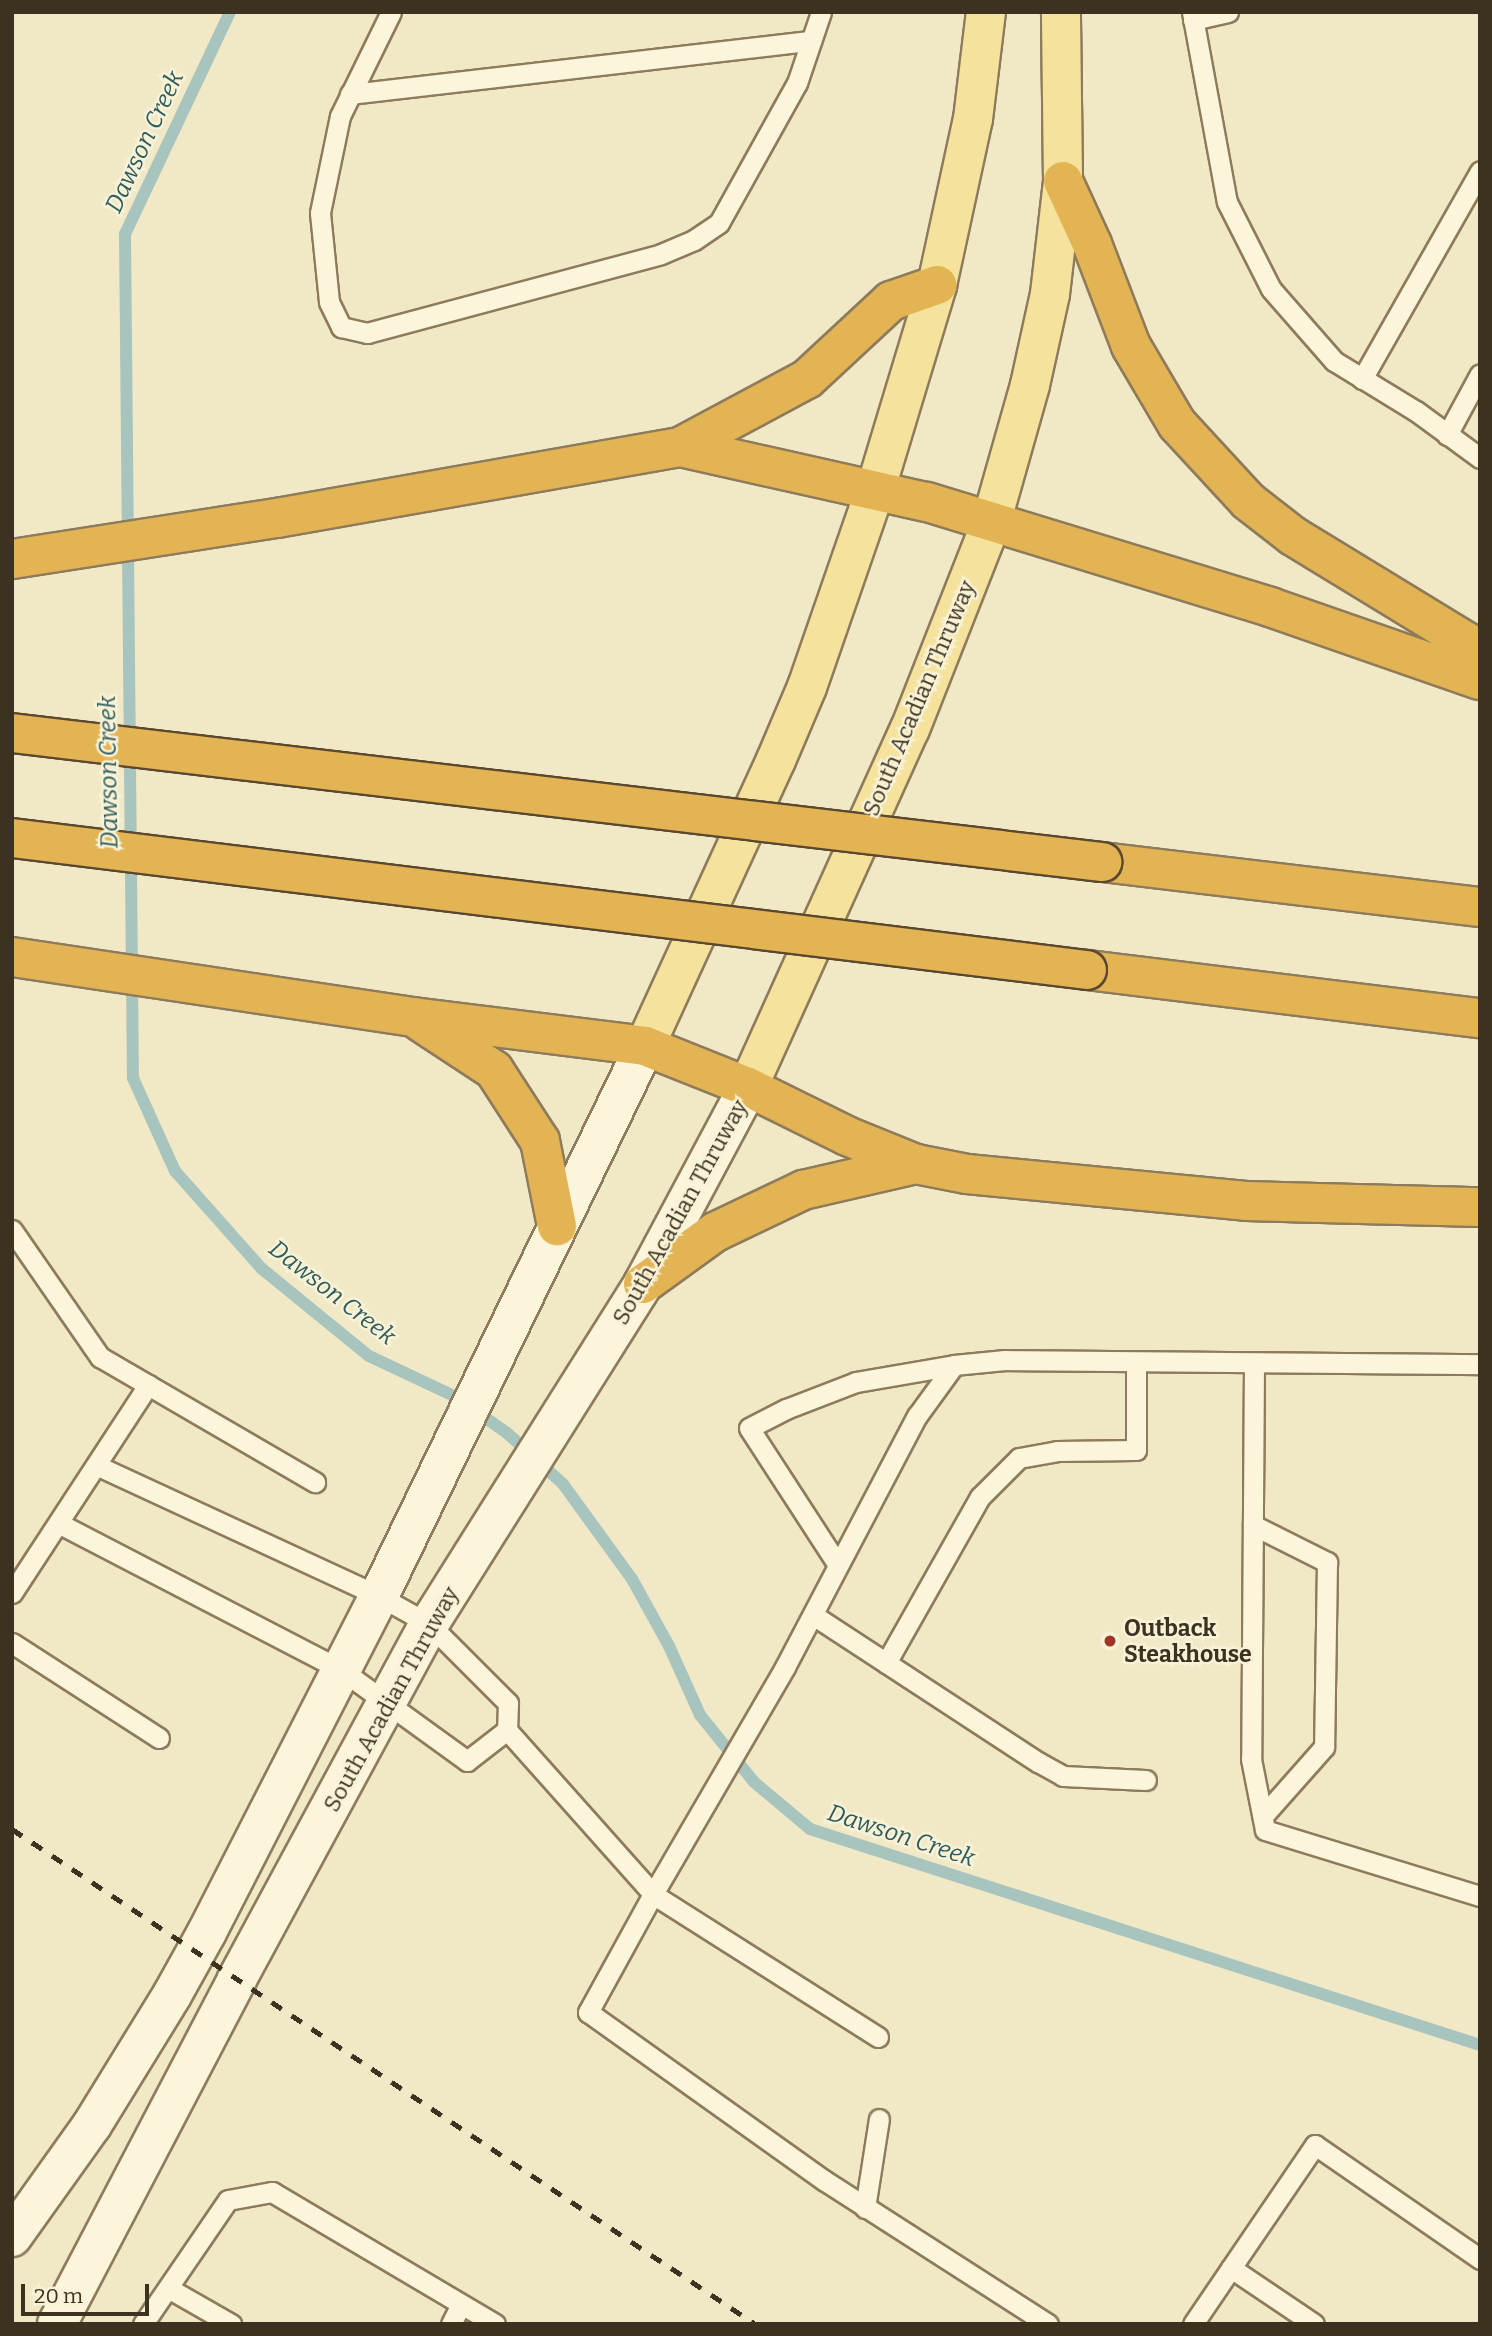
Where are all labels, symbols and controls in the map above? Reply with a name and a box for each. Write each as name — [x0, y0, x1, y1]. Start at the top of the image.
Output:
water label: Dawson Creek — [100, 67, 190, 217]
street label: South Acadian Thruway — [857, 576, 981, 820]
water label: Dawson Creek — [93, 695, 125, 849]
street label: South Acadian Thruway — [607, 1095, 753, 1329]
water label: Dawson Creek — [263, 1235, 401, 1351]
street label: South Acadian Thruway — [318, 1582, 464, 1816]
place label: Outback Steakhouse — [1124, 1614, 1252, 1668]
marker: Outback Steakhouse — [1102, 1633, 1118, 1649]
water label: Dawson Creek — [824, 1799, 978, 1873]
scale bar — [24, 2270, 152, 2314]
text: 20 m — [34, 2283, 83, 2309]

